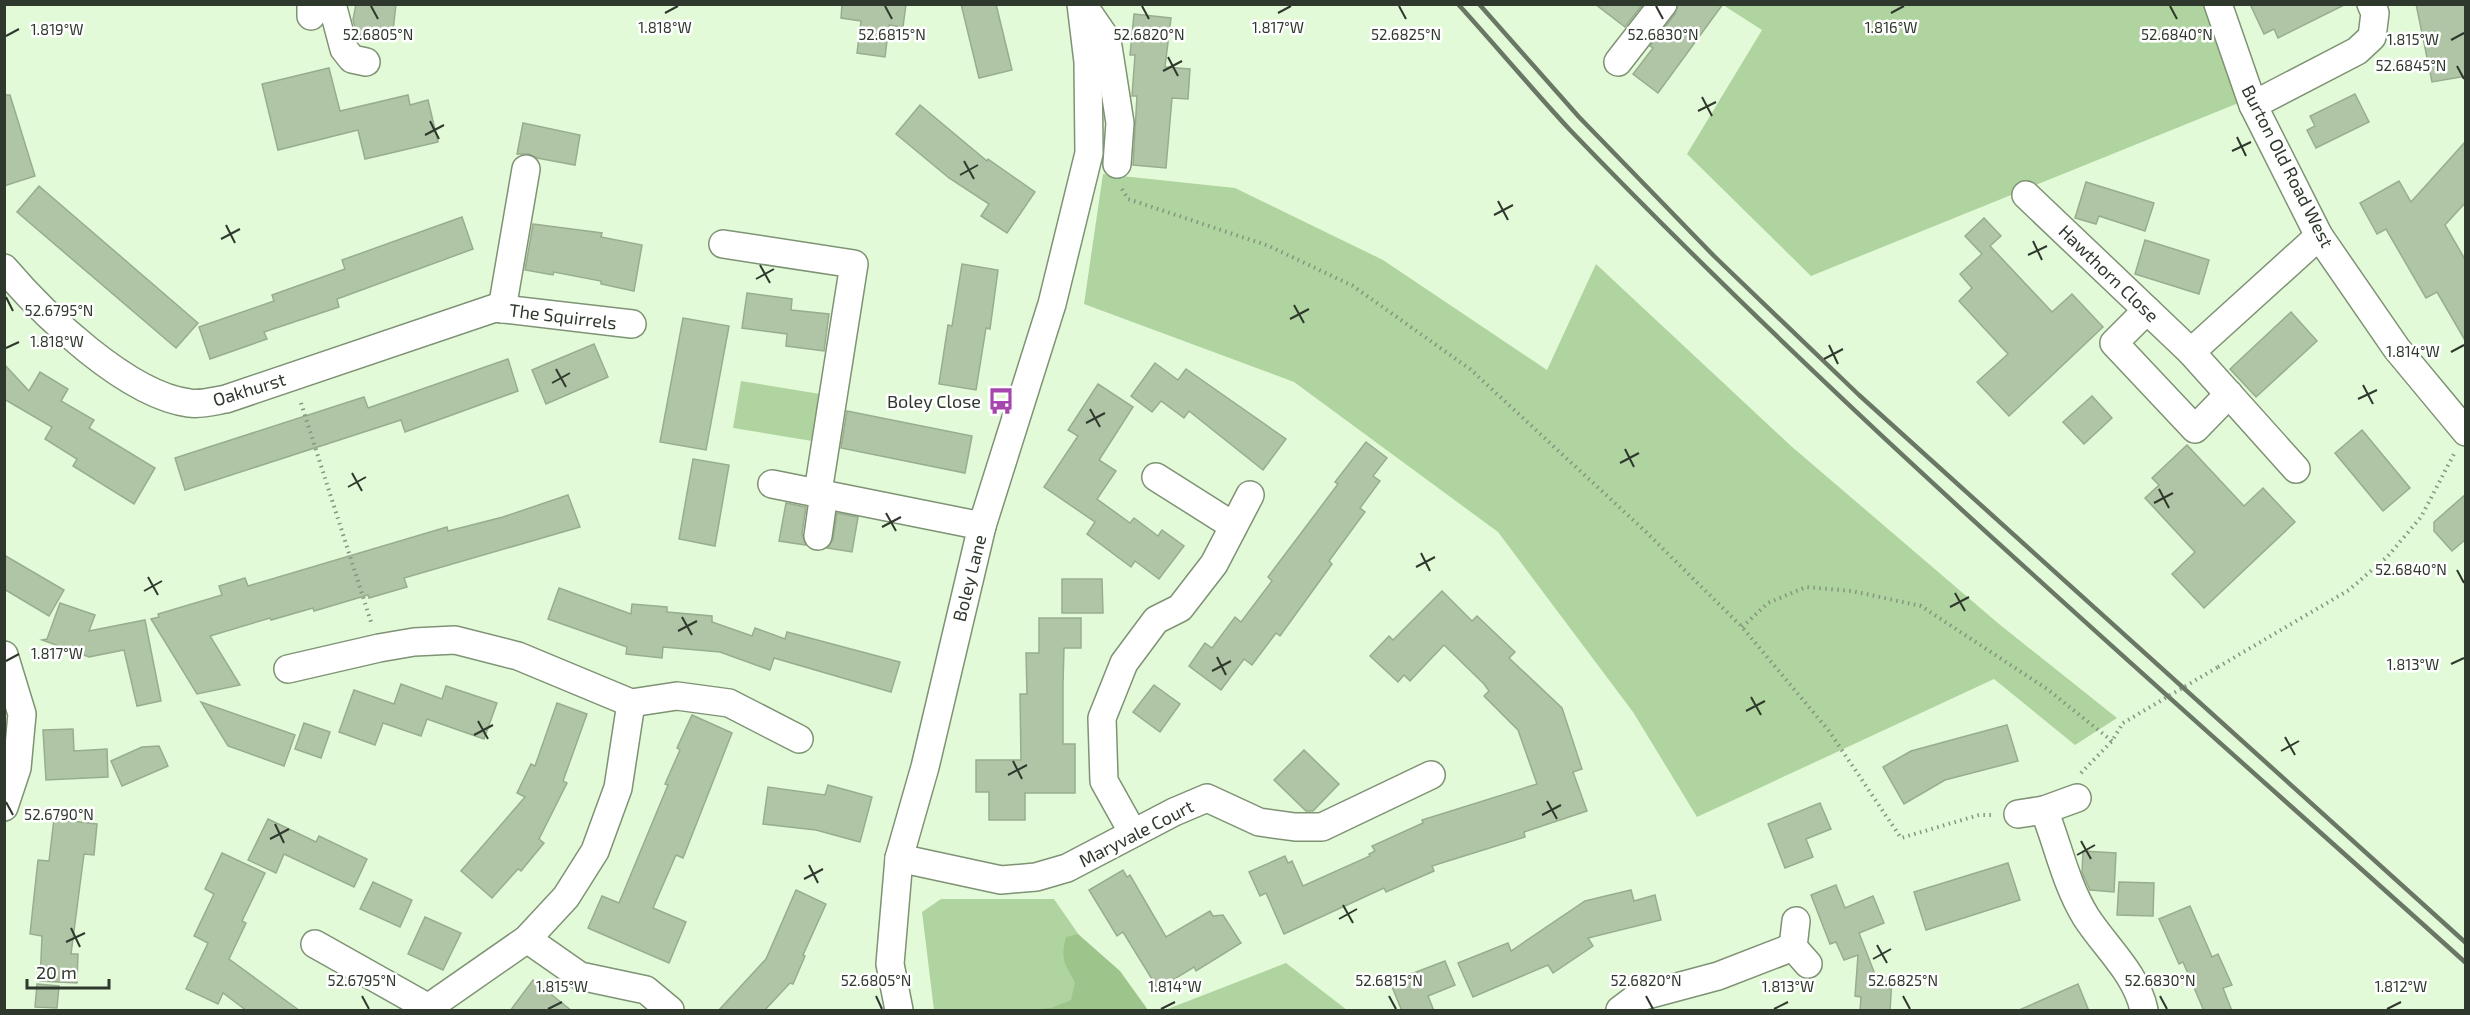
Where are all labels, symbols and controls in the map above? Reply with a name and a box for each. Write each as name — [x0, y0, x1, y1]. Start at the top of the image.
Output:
text: 1.818°W — [638, 18, 692, 36]
text: 1.817°W — [1252, 18, 1304, 36]
text: 1.816°W — [1865, 18, 1917, 36]
text: 1.819°W — [31, 20, 83, 38]
text: 52.6805°N — [343, 25, 413, 43]
text: 52.6815°N — [858, 25, 926, 43]
text: 52.6820°N — [1113, 25, 1185, 43]
text: 52.6825°N — [1371, 25, 1441, 43]
text: 52.6830°N — [1628, 25, 1699, 43]
text: 52.6840°N — [2141, 25, 2213, 43]
text: 1.815°W — [2387, 30, 2439, 48]
text: 52.6845°N — [2376, 56, 2446, 74]
street label: Burton Old Road West — [2237, 81, 2339, 251]
street label: Hawthorn Close — [2054, 220, 2164, 326]
street label: The Squirrels — [508, 298, 618, 334]
text: 52.6795°N — [25, 301, 93, 319]
text: 1.818°W — [30, 332, 84, 350]
text: 1.814°W — [2386, 342, 2440, 360]
street label: Oakhurst — [210, 367, 288, 410]
bus stop icon: Boley Close — [986, 386, 1016, 416]
place label: Boley Close — [887, 390, 981, 412]
street label: Boley Lane — [948, 532, 990, 624]
text: 52.6840°N — [2375, 560, 2447, 578]
text: 1.817°W — [31, 644, 83, 662]
text: 1.813°W — [2387, 655, 2439, 673]
street label: Maryvale Court — [1075, 795, 1197, 871]
text: 52.6790°N — [24, 805, 94, 823]
scale bar — [27, 952, 110, 990]
text: 20 m — [36, 961, 77, 983]
text: 52.6795°N — [328, 971, 396, 989]
text: 52.6805°N — [841, 971, 911, 989]
text: 52.6815°N — [1355, 971, 1423, 989]
text: 52.6820°N — [1610, 971, 1682, 989]
text: 52.6825°N — [1868, 971, 1938, 989]
text: 52.6830°N — [2125, 971, 2196, 989]
text: 1.815°W — [536, 977, 588, 995]
text: 1.814°W — [1148, 977, 1202, 995]
text: 1.813°W — [1762, 977, 1814, 995]
text: 1.812°W — [2375, 977, 2427, 995]

